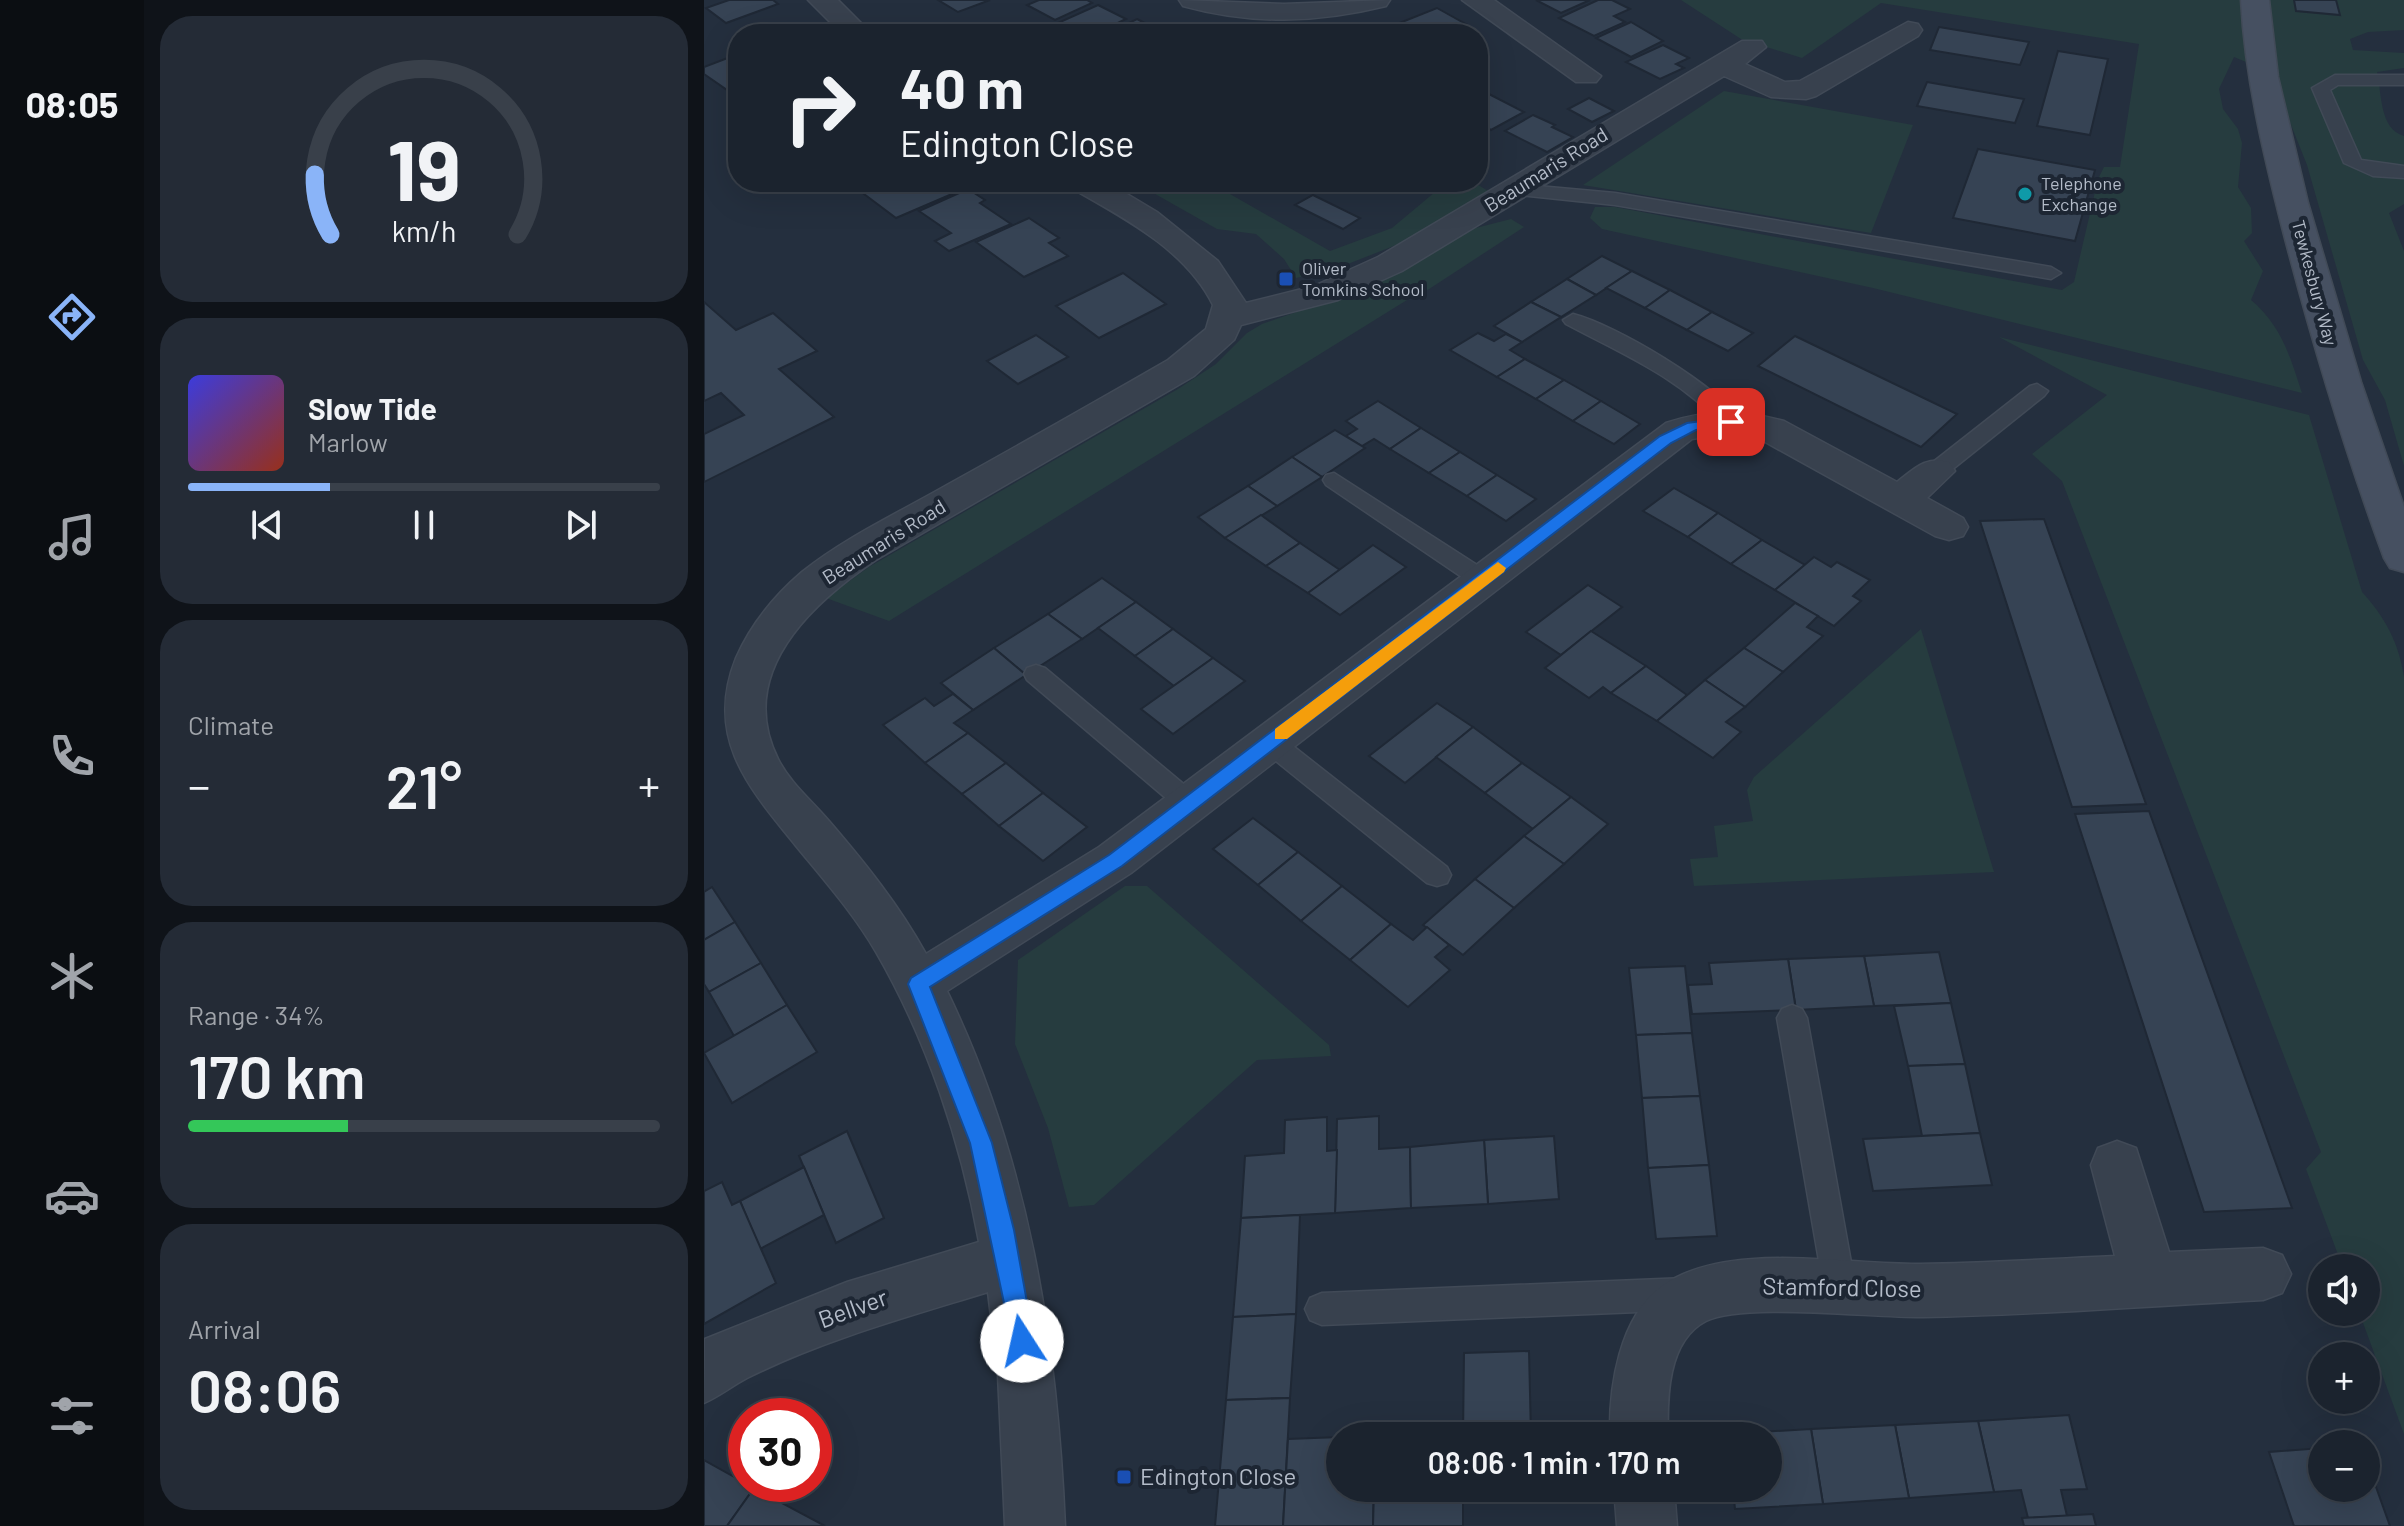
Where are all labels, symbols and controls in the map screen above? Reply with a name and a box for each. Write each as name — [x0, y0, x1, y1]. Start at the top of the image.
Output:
text: 40 m — [900, 53, 1024, 120]
icon: right — [768, 56, 872, 160]
text: 08:05 — [25, 82, 119, 125]
text: 19 — [387, 118, 461, 218]
text: Edington Close — [900, 121, 1134, 164]
street label: Beaumaris Road — [1479, 122, 1612, 217]
place label: Telephone Exchange — [2041, 172, 2122, 215]
marker: Telephone Exchange — [2016, 185, 2034, 203]
text: km/h — [392, 213, 456, 248]
street label: Tewkesbury Way — [2288, 218, 2342, 348]
place label: Oliver Tomkins School — [1302, 257, 1424, 300]
marker: Oliver Tomkins School — [1277, 270, 1295, 288]
icon: directions — [44, 289, 100, 345]
pin — [1697, 388, 1765, 456]
text: Slow Tide — [308, 390, 437, 426]
icon: arrive — [1709, 400, 1753, 444]
text: Marlow — [308, 426, 388, 457]
street label: Beaumaris Road — [817, 494, 950, 589]
icon: previous — [245, 503, 289, 547]
icon: pause — [402, 503, 446, 547]
icon: next — [559, 503, 603, 547]
icon: music — [44, 509, 100, 565]
text: Climate — [188, 709, 274, 740]
icon: phone — [44, 728, 100, 784]
text: 21° — [386, 749, 462, 821]
text: − — [188, 758, 210, 811]
text: + — [638, 758, 660, 811]
icon: climate — [44, 948, 100, 1004]
text: Range · 34% — [188, 999, 325, 1030]
text: 170 km — [188, 1039, 366, 1111]
icon: car — [44, 1168, 100, 1224]
map controls — [2308, 1254, 2380, 1502]
button: sound — [2308, 1254, 2380, 1326]
street label: Stamford Close — [1762, 1271, 1922, 1302]
street label: Bellver — [814, 1282, 891, 1333]
position arrow — [980, 1299, 1064, 1383]
text: Arrival — [188, 1313, 261, 1344]
button: + — [2308, 1342, 2380, 1414]
text: 08:06 — [188, 1353, 341, 1425]
icon: filters — [44, 1388, 100, 1444]
speed limit sign: 30 — [728, 1398, 832, 1502]
button: − — [2308, 1430, 2380, 1502]
text: 08:06 · 1 min · 170 m — [1428, 1444, 1680, 1480]
place label: Edington Close — [1140, 1461, 1296, 1490]
marker: Edington Close — [1115, 1468, 1133, 1486]

